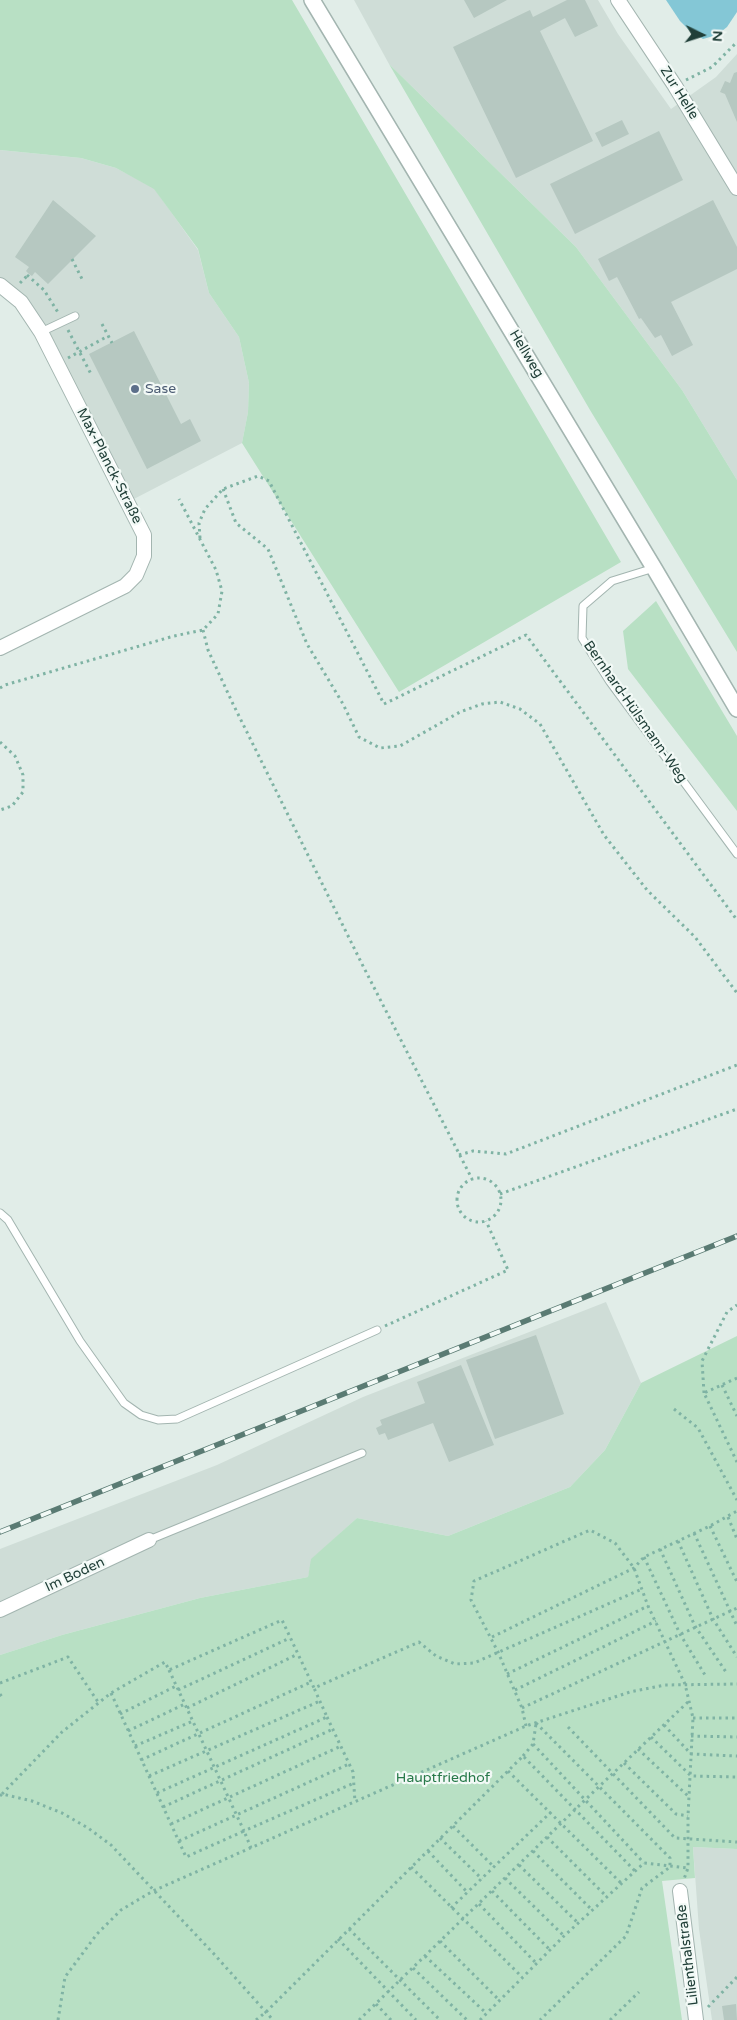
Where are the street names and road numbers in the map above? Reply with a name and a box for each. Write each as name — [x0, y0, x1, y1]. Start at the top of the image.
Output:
street label: Zur Helle — [656, 63, 702, 123]
street label: Hellweg — [505, 327, 547, 381]
street label: Max-Planck-Straße — [73, 405, 145, 527]
street label: Bernhard-Hülsmann-Weg — [579, 638, 691, 786]
street label: Im Boden — [43, 1554, 107, 1596]
street label: Lilienthalstraße — [673, 1904, 703, 2006]

